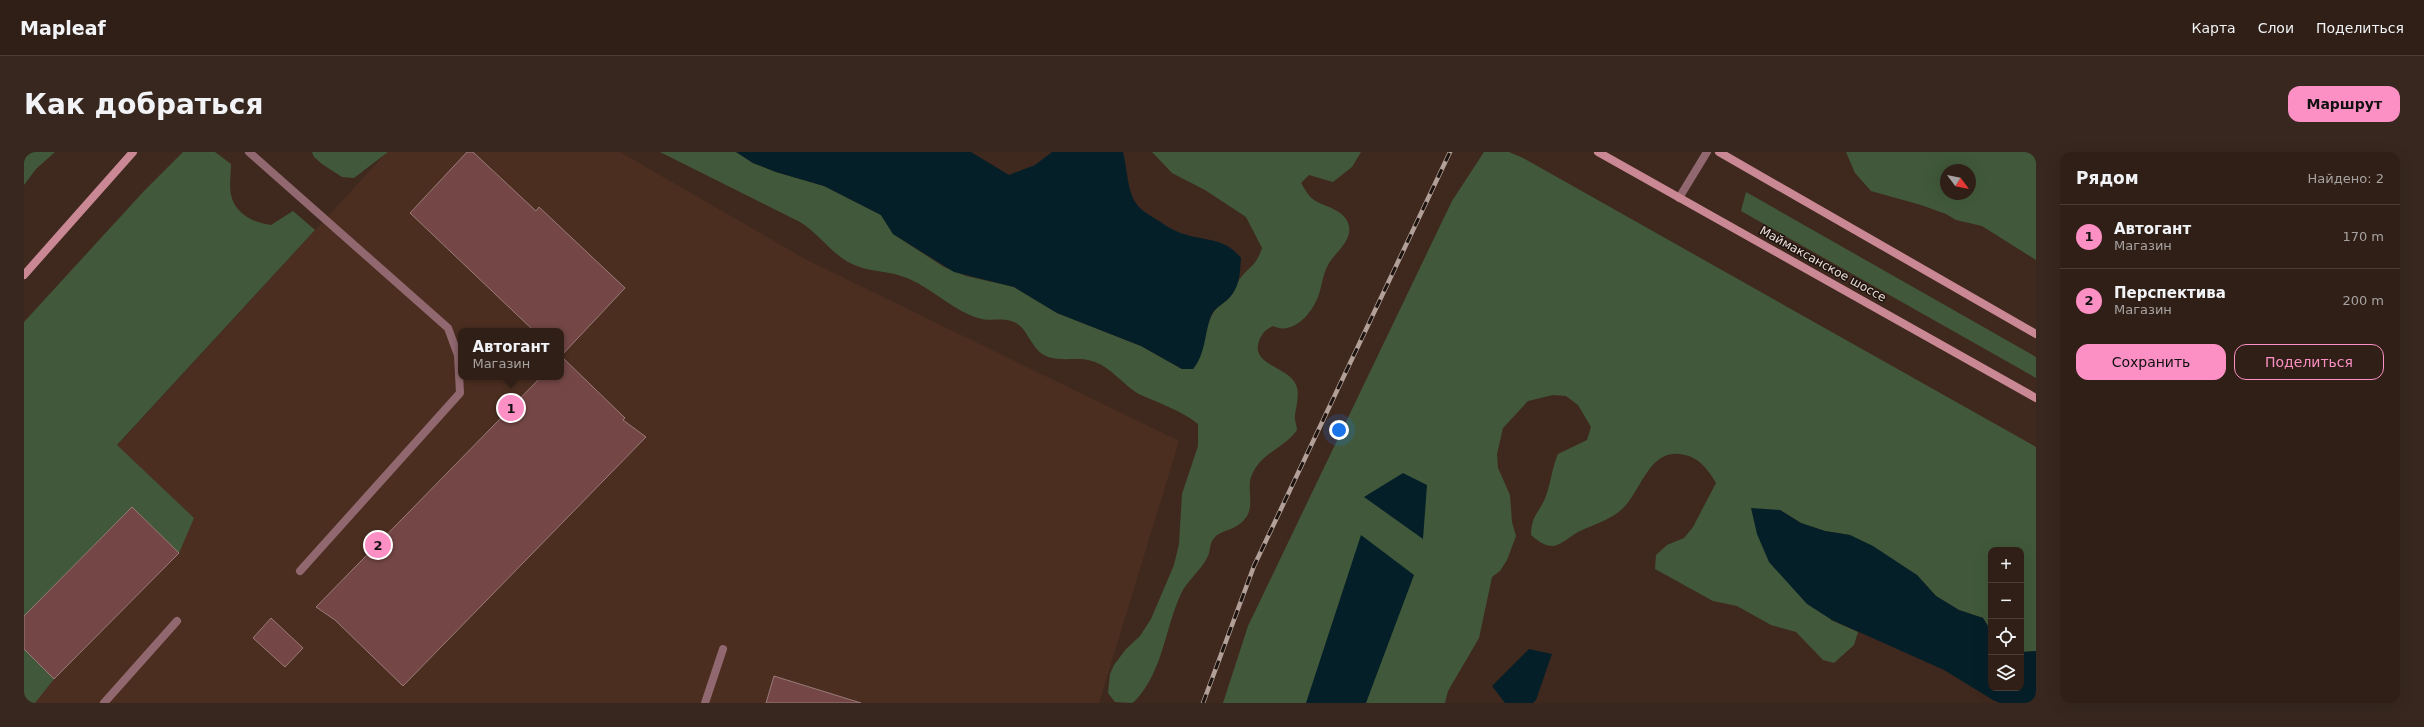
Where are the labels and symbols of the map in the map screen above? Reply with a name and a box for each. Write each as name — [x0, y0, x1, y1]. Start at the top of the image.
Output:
north arrow — [1940, 164, 1976, 200]
street label: Маймаксанское шоссе — [1757, 223, 1889, 305]
pin: 1 — [498, 393, 524, 423]
your location — [1329, 420, 1349, 440]
pin: 2 — [365, 530, 391, 560]

